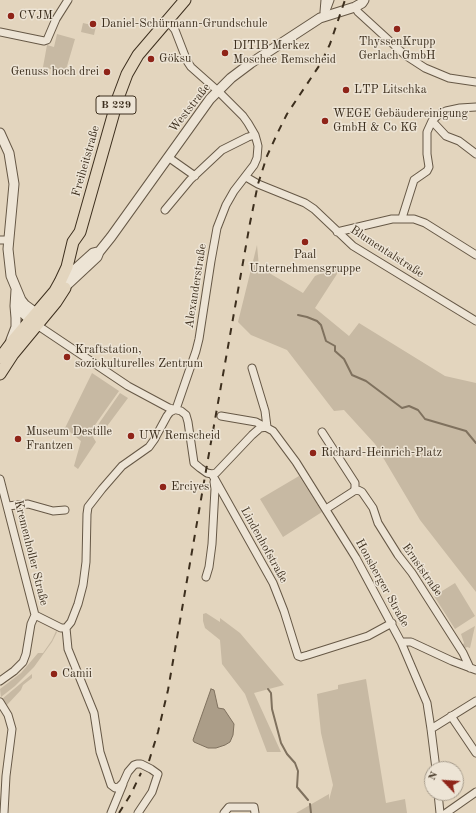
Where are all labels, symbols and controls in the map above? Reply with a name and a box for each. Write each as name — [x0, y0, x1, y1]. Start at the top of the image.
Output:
place label: CVJM — [19, 9, 53, 23]
marker: CVJM — [6, 11, 16, 21]
place label: Daniel-Schürmann-Grundschule — [101, 17, 267, 31]
marker: Daniel-Schürmann-Grundschule — [88, 19, 98, 29]
marker: ThyssenKrupp Gerlach GmbH — [392, 24, 402, 34]
place label: ThyssenKrupp Gerlach GmbH — [358, 35, 436, 63]
place label: DITIB Merkez Moschee Remscheid — [233, 39, 336, 67]
marker: DITIB Merkez Moschee Remscheid — [220, 48, 230, 58]
place label: Göksu — [159, 52, 191, 66]
marker: Göksu — [146, 54, 156, 64]
place label: Genuss hoch drei — [11, 65, 99, 79]
marker: Genuss hoch drei — [102, 67, 112, 77]
street label: Weststraße — [166, 80, 214, 136]
place label: LTP Litschka — [354, 83, 427, 97]
marker: LTP Litschka — [341, 85, 351, 95]
road number: B 229 — [96, 96, 136, 114]
place label: WEGE Gebäudereinigung GmbH & Co KG — [333, 107, 468, 135]
marker: WEGE Gebäudereinigung GmbH & Co KG — [320, 116, 330, 126]
street label: Freiheitstraße — [69, 124, 103, 198]
street label: Blumentalstraße — [347, 223, 427, 281]
marker: Paal Unternehmensgruppe — [300, 237, 310, 247]
street label: Alexanderstraße — [182, 243, 210, 329]
place label: Paal Unternehmensgruppe — [249, 248, 361, 276]
place label: Kraftstation, soziokulturelles Zentrum — [75, 343, 203, 371]
marker: Kraftstation, soziokulturelles Zentrum — [62, 352, 72, 362]
place label: Museum Destille Frantzen — [26, 425, 112, 453]
place label: UW Remscheid — [139, 429, 220, 443]
marker: UW Remscheid — [126, 431, 136, 441]
marker: Museum Destille Frantzen — [13, 434, 23, 444]
place label: Richard-Heinrich-Platz — [321, 446, 442, 460]
marker: Richard-Heinrich-Platz — [308, 448, 318, 458]
place label: Erciyes — [171, 480, 209, 494]
marker: Erciyes — [158, 482, 168, 492]
street label: Kremenholler Straße — [11, 499, 51, 607]
street label: Lindenhofstraße — [237, 505, 291, 585]
street label: Honsberger Straße — [352, 537, 412, 629]
street label: Ernststraße — [399, 541, 445, 599]
place label: Camii — [62, 667, 92, 681]
marker: Camii — [49, 669, 59, 679]
north arrow — [424, 761, 464, 801]
text: N — [427, 770, 440, 782]

